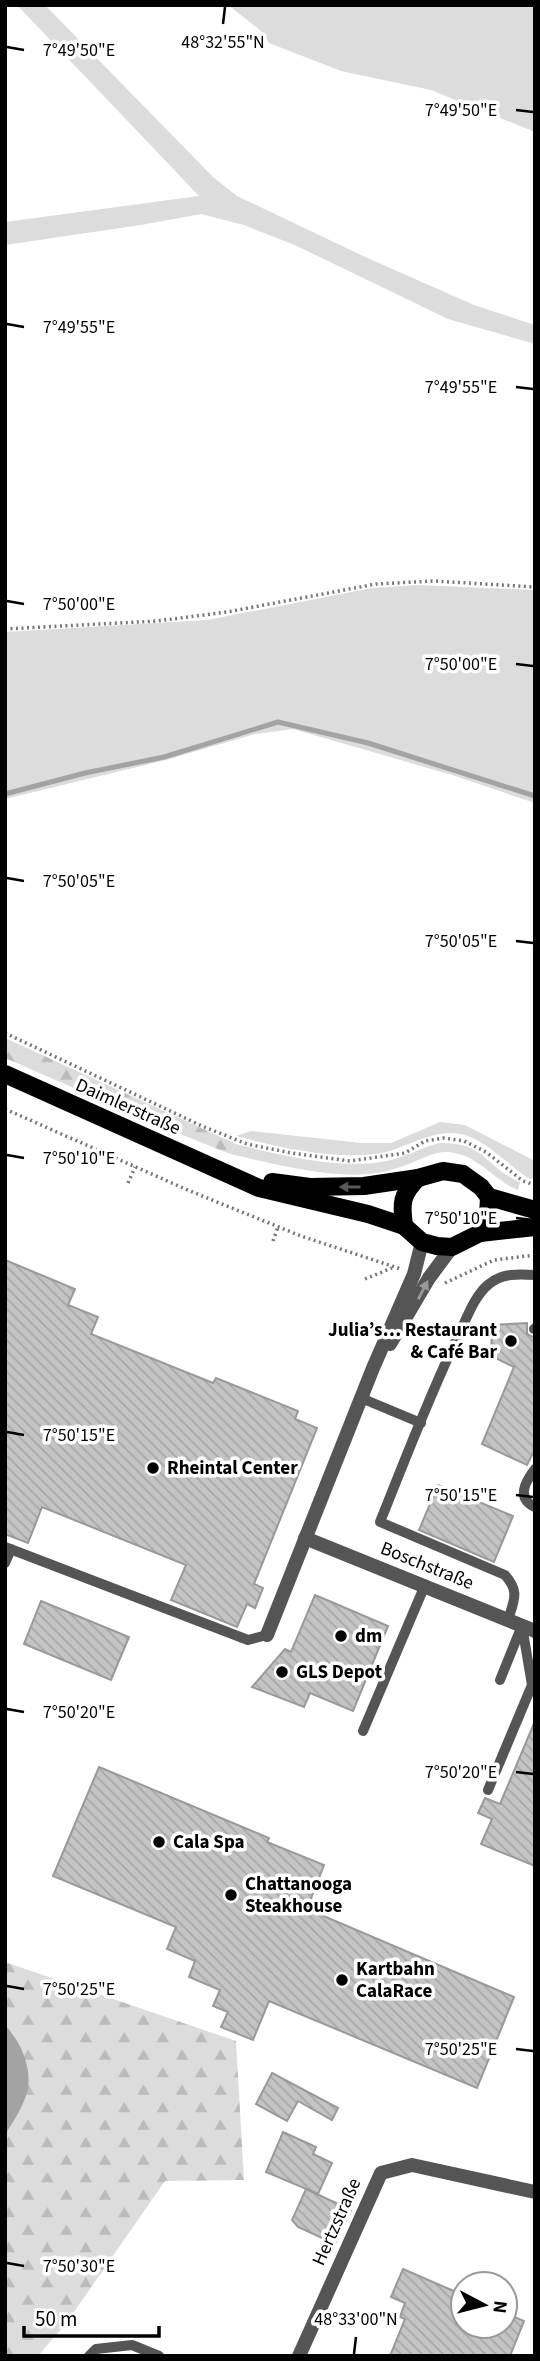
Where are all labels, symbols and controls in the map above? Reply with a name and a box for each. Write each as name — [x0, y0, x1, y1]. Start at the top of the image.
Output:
text: 48°32'55"N — [181, 30, 265, 55]
text: 7°49'50"E — [43, 38, 115, 63]
text: 7°49'50"E — [425, 98, 497, 123]
text: 7°49'55"E — [43, 315, 115, 340]
text: 7°49'55"E — [425, 375, 497, 400]
text: 7°50'00"E — [43, 592, 115, 617]
text: 7°50'00"E — [425, 652, 497, 677]
text: 7°50'05"E — [43, 869, 115, 894]
text: 7°50'05"E — [425, 929, 497, 954]
street label: Daimlerstraße — [71, 1072, 185, 1142]
text: 7°50'10"E — [43, 1146, 115, 1171]
one-way arrow — [339, 1181, 361, 1192]
text: 7°50'10"E — [425, 1206, 497, 1231]
one-way arrow — [417, 1280, 428, 1300]
place label: Julia’s… Restaurant & Café Bar — [328, 1317, 497, 1366]
marker: Julia’s… Restaurant & Café Bar — [503, 1333, 519, 1349]
text: 7°50'15"E — [43, 1423, 115, 1448]
place label: Rheintal Center — [167, 1455, 298, 1482]
marker: Rheintal Center — [145, 1460, 161, 1476]
text: 7°50'15"E — [425, 1483, 497, 1508]
street label: Boschstraße — [376, 1535, 478, 1597]
place label: dm — [355, 1623, 382, 1650]
marker: dm — [333, 1628, 349, 1644]
place label: GLS Depot — [296, 1659, 382, 1686]
marker: GLS Depot — [274, 1664, 290, 1680]
text: 7°50'20"E — [43, 1700, 115, 1725]
text: 7°50'20"E — [425, 1760, 497, 1785]
place label: Cala Spa — [173, 1829, 245, 1856]
marker: Cala Spa — [151, 1834, 167, 1850]
place label: Chattanooga Steakhouse — [245, 1871, 352, 1920]
marker: Chattanooga Steakhouse — [223, 1887, 239, 1903]
place label: Kartbahn CalaRace — [356, 1956, 435, 2005]
marker: Kartbahn CalaRace — [334, 1972, 350, 1988]
text: 7°50'25"E — [43, 1977, 115, 2002]
text: 7°50'25"E — [425, 2037, 497, 2062]
street label: Hertzstraße — [306, 2174, 368, 2270]
text: 7°50'30"E — [43, 2254, 115, 2279]
north arrow — [449, 2270, 519, 2340]
scale bar — [24, 2294, 159, 2338]
text: N — [485, 2299, 514, 2315]
text: 50 m — [35, 2304, 77, 2334]
text: 48°33'00"N — [314, 2307, 398, 2332]

